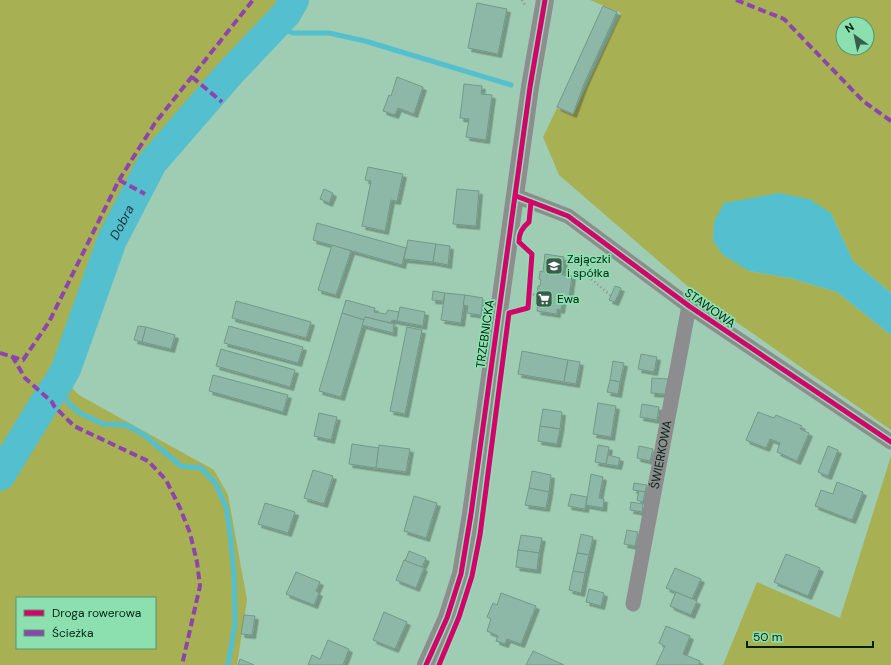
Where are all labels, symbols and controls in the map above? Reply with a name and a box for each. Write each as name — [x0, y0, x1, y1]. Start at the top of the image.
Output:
north arrow — [835, 16, 875, 56]
text: N — [842, 20, 857, 36]
water label: Dobra — [105, 202, 137, 242]
place label: Zajączki i spółka — [567, 251, 611, 281]
school or university icon: Zajączki i spółka — [544, 256, 564, 276]
street label: STAWOWA — [681, 285, 739, 331]
supermarket icon: Ewa — [534, 289, 554, 309]
place label: Ewa — [557, 291, 579, 307]
street label: TRZEBNICKA — [472, 299, 498, 369]
street label: ŚWIERKOWA — [647, 419, 675, 490]
legend — [16, 597, 156, 649]
text: Droga rowerowa — [52, 605, 141, 621]
scale bar — [747, 623, 873, 649]
text: Ścieżka — [52, 625, 94, 641]
text: 50 m — [753, 629, 782, 645]

